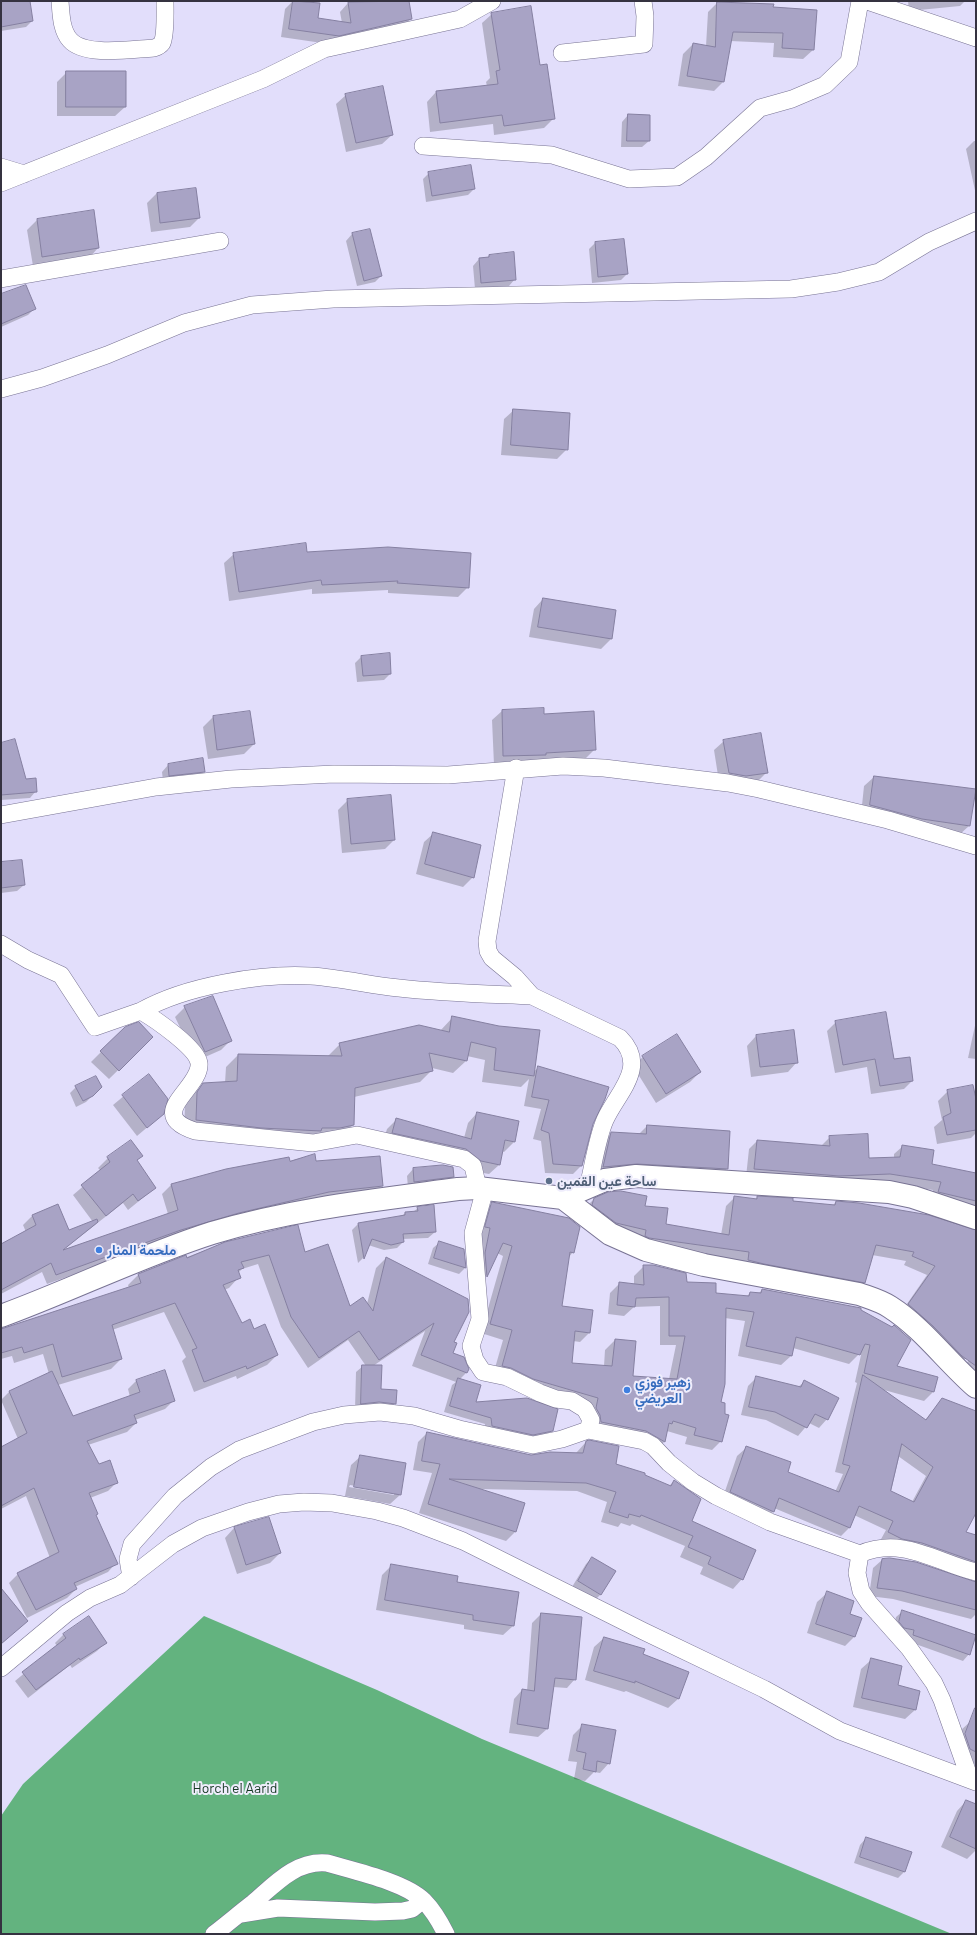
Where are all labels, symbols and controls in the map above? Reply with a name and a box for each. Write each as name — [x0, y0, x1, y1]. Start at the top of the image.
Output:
place label: ساحة عين القمين — [557, 1173, 656, 1189]
marker: ساحة عين القمين — [544, 1176, 554, 1186]
place label: ملحمة المنار — [107, 1242, 176, 1258]
marker: ملحمة المنار — [94, 1245, 104, 1255]
place label: زهير فوزي العريضي — [635, 1374, 691, 1406]
marker: زهير فوزي العريضي — [622, 1385, 632, 1395]
park label: Horch el Aarid — [193, 1780, 277, 1796]

